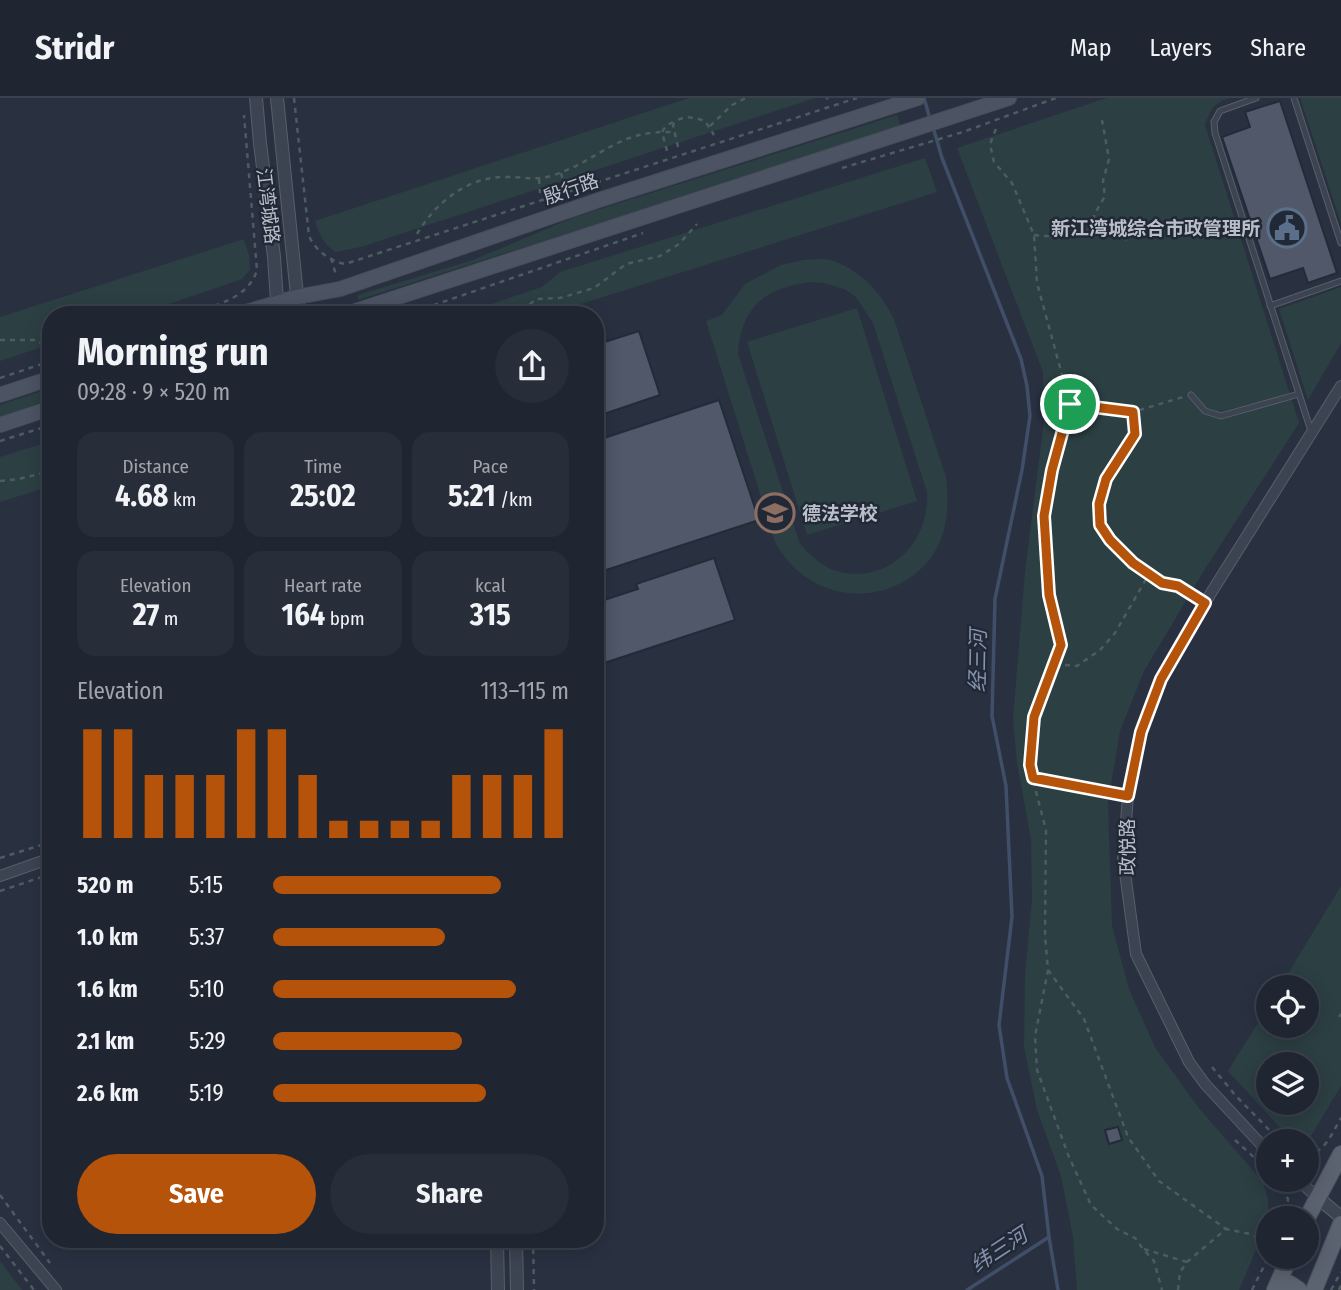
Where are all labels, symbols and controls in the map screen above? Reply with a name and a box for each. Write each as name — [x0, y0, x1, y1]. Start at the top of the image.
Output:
text: Stridr — [35, 28, 114, 68]
text: Map — [1070, 34, 1112, 62]
text: Layers — [1150, 34, 1212, 62]
text: Share — [1250, 34, 1306, 62]
street label: 江湾城路 — [252, 167, 284, 245]
street label: 殷行路 — [540, 169, 602, 209]
public building icon: 新江湾城综合市政管理所 — [1266, 207, 1308, 249]
place label: 新江湾城综合市政管理所 — [1051, 217, 1260, 240]
text: Morning run — [77, 329, 269, 375]
button: share — [495, 329, 569, 403]
pin — [1040, 374, 1100, 434]
text: 09:28 · 9 × 520 m — [77, 378, 230, 406]
icon: arrive — [1051, 385, 1089, 423]
text: Distance — [122, 455, 189, 478]
text: Time — [304, 455, 342, 478]
text: Pace — [473, 455, 508, 478]
text: 4.68 — [115, 478, 168, 514]
text: 25:02 — [290, 478, 356, 514]
text: 5:21 — [448, 478, 496, 514]
text: km — [168, 488, 196, 511]
text: /km — [496, 488, 533, 511]
school or university icon: 德法学校 — [754, 492, 796, 534]
place label: 德法学校 — [802, 502, 878, 525]
text: Elevation — [120, 574, 191, 597]
text: Heart rate — [284, 574, 362, 597]
text: kcal — [475, 574, 506, 597]
text: 27 — [133, 597, 159, 633]
text: 164 — [281, 597, 325, 633]
text: 315 — [470, 597, 511, 633]
text: m — [159, 607, 178, 630]
text: bpm — [325, 607, 365, 630]
water label: 经三河 — [964, 625, 992, 693]
text: Elevation — [77, 677, 164, 705]
text: 113–115 m — [480, 677, 569, 705]
street label: 政悦路 — [1116, 818, 1139, 876]
text: 520 m — [77, 871, 134, 899]
text: 5:15 — [189, 871, 223, 899]
text: 1.0 km — [77, 923, 138, 951]
text: 5:37 — [189, 923, 224, 951]
text: 1.6 km — [77, 975, 138, 1003]
text: 5:10 — [189, 975, 224, 1003]
map controls — [1256, 975, 1319, 1269]
button: locate — [1256, 975, 1319, 1038]
text: 2.1 km — [77, 1027, 134, 1055]
text: 5:29 — [189, 1027, 226, 1055]
button: layers — [1256, 1052, 1319, 1115]
text: 2.6 km — [77, 1079, 139, 1107]
text: 5:19 — [189, 1079, 224, 1107]
button: + — [1256, 1129, 1319, 1192]
button: Save — [77, 1154, 316, 1234]
button: Share — [330, 1154, 569, 1234]
button: − — [1256, 1206, 1319, 1269]
water label: 纬三河 — [966, 1220, 1036, 1278]

